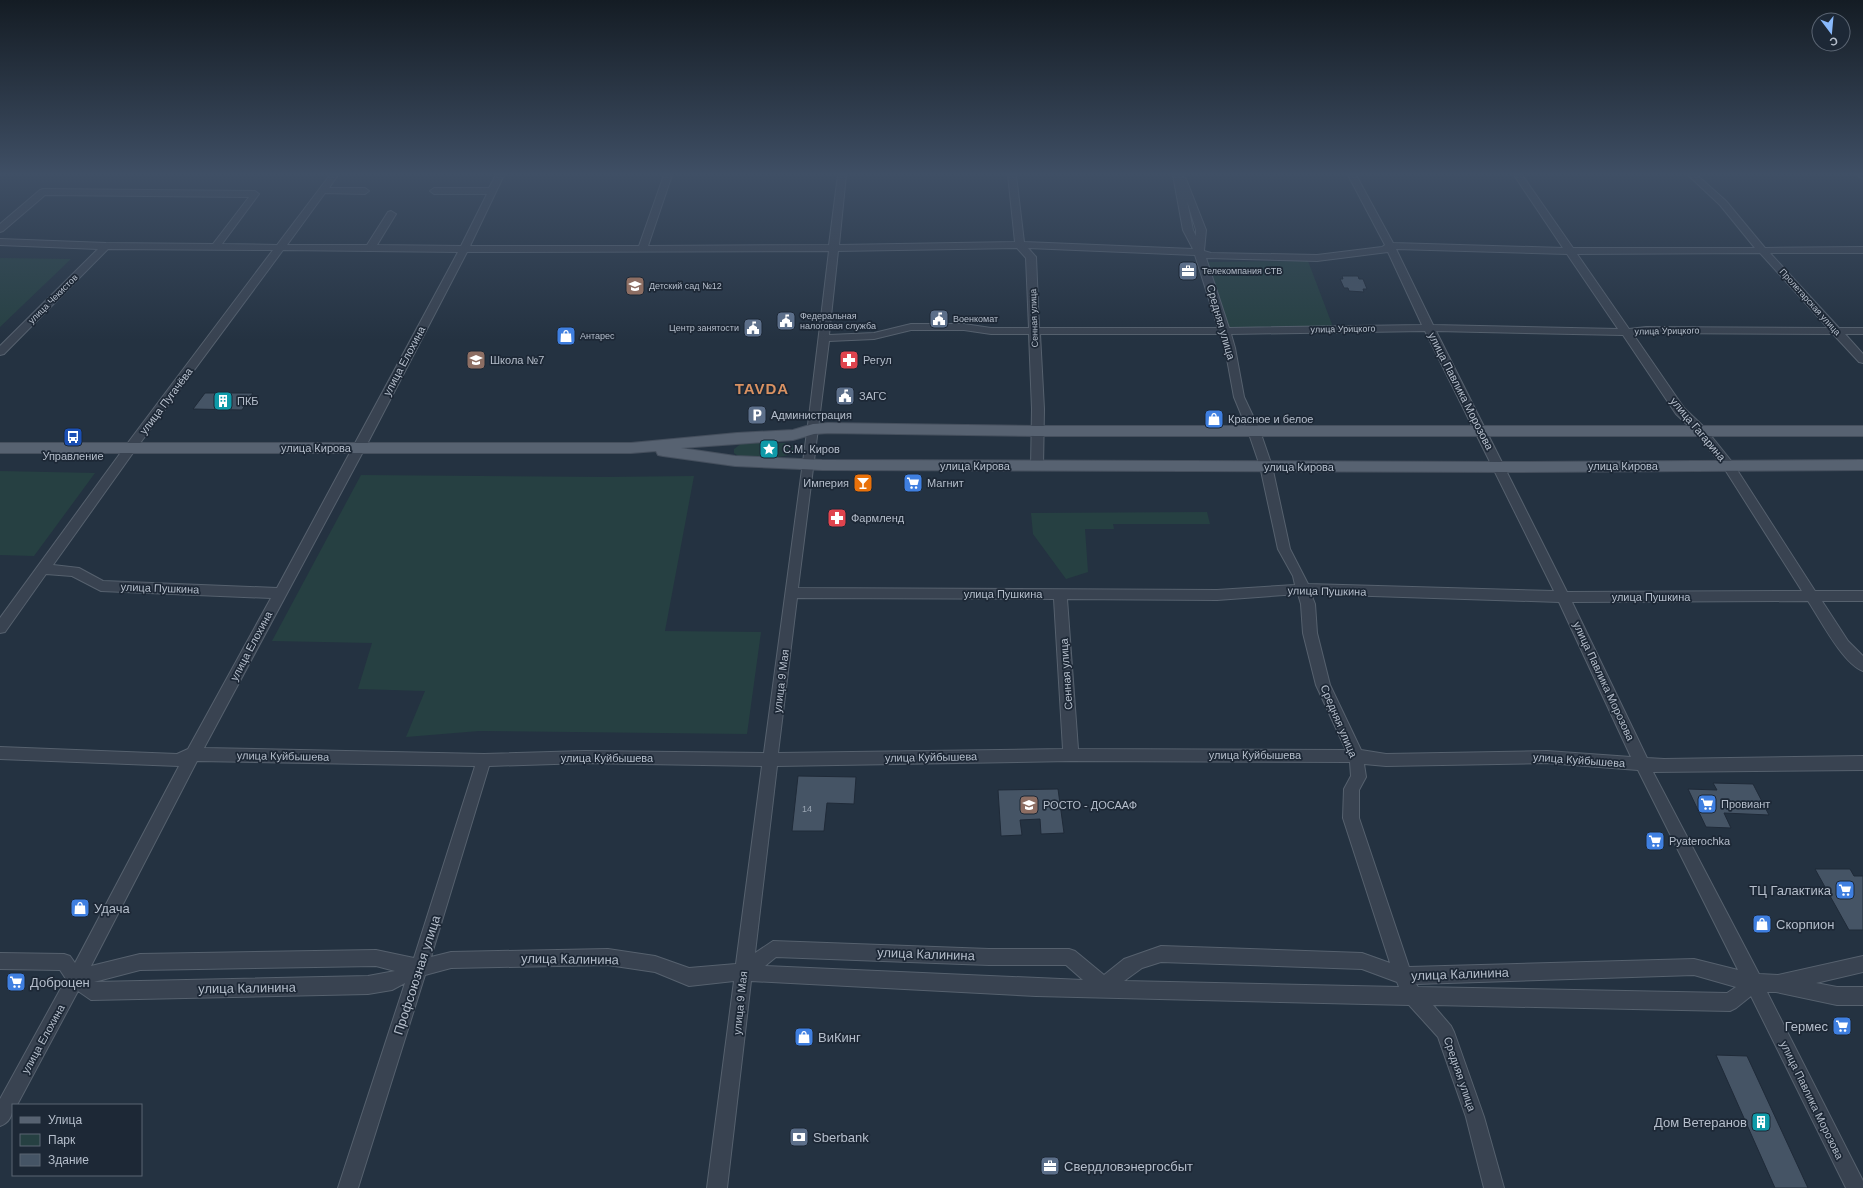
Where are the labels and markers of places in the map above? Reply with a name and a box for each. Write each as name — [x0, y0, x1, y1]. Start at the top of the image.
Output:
office icon: Телекомпания СТВ — [1177, 260, 1199, 282]
place label: Телекомпания СТВ — [1202, 266, 1282, 276]
school or university icon: Детский сад №12 — [624, 275, 646, 297]
place label: Детский сад №12 — [649, 281, 722, 291]
public building icon: Военкомат — [928, 308, 950, 330]
public building icon: Федеральная налоговая служба — [775, 310, 797, 332]
place label: Федеральная налоговая служба — [800, 311, 876, 331]
place label: Военкомат — [953, 314, 998, 324]
public building icon: Центр занятости — [742, 317, 764, 339]
place label: Центр занятости — [669, 323, 739, 333]
shop icon: Антарес — [555, 325, 577, 347]
place label: Антарес — [580, 331, 615, 341]
school or university icon: Школа №7 — [465, 349, 487, 371]
pharmacy icon: Регул — [838, 349, 860, 371]
place label: Школа №7 — [490, 354, 544, 366]
place label: Регул — [863, 354, 892, 366]
public building icon: ЗАГС — [834, 385, 856, 407]
building icon: ПКБ — [212, 390, 234, 412]
place label: ЗАГС — [859, 390, 886, 402]
place label: ПКБ — [237, 395, 259, 407]
parking icon: Администрация — [746, 404, 768, 426]
shop icon: Красное и белое — [1203, 408, 1225, 430]
place label: Администрация — [771, 409, 852, 421]
place label: Красное и белое — [1228, 413, 1313, 425]
bus stop icon: Управление — [62, 426, 84, 448]
place icon: С.М. Киров — [758, 438, 780, 460]
place label: С.М. Киров — [783, 443, 840, 455]
place label: Управление — [42, 450, 104, 462]
bar icon: Империя — [852, 472, 874, 494]
supermarket icon: Магнит — [902, 472, 924, 494]
place label: Империя — [803, 477, 849, 489]
place label: Магнит — [927, 477, 964, 489]
pharmacy icon: Фармленд — [826, 507, 848, 529]
place label: Фармленд — [851, 512, 905, 524]
supermarket icon: Провиант — [1696, 793, 1718, 815]
school or university icon: РОСТО - ДОСААФ — [1018, 794, 1040, 816]
place label: Провиант — [1721, 798, 1770, 810]
place label: РОСТО - ДОСААФ — [1043, 799, 1137, 811]
supermarket icon: Pyaterochka — [1644, 830, 1666, 852]
place label: Pyaterochka — [1669, 835, 1731, 847]
supermarket icon: ТЦ Галактика — [1834, 879, 1856, 901]
place label: ТЦ Галактика — [1749, 883, 1832, 898]
shop icon: Удача — [69, 897, 91, 919]
place label: Удача — [94, 901, 131, 916]
shop icon: Скорпион — [1751, 913, 1773, 935]
place label: Скорпион — [1776, 917, 1834, 932]
supermarket icon: Доброцен — [5, 971, 27, 993]
place label: Доброцен — [30, 975, 90, 990]
supermarket icon: Гермес — [1831, 1015, 1853, 1037]
place label: Гермес — [1785, 1019, 1828, 1034]
shop icon: ВиКинг — [793, 1026, 815, 1048]
place label: ВиКинг — [818, 1030, 861, 1045]
building icon: Дом Ветеранов — [1750, 1111, 1772, 1133]
place label: Дом Ветеранов — [1654, 1115, 1747, 1130]
bank icon: Sberbank — [788, 1126, 810, 1148]
place label: Sberbank — [813, 1130, 869, 1145]
office icon: Свердловэнергосбыт — [1039, 1155, 1061, 1177]
place label: Свердловэнергосбыт — [1064, 1159, 1193, 1174]

